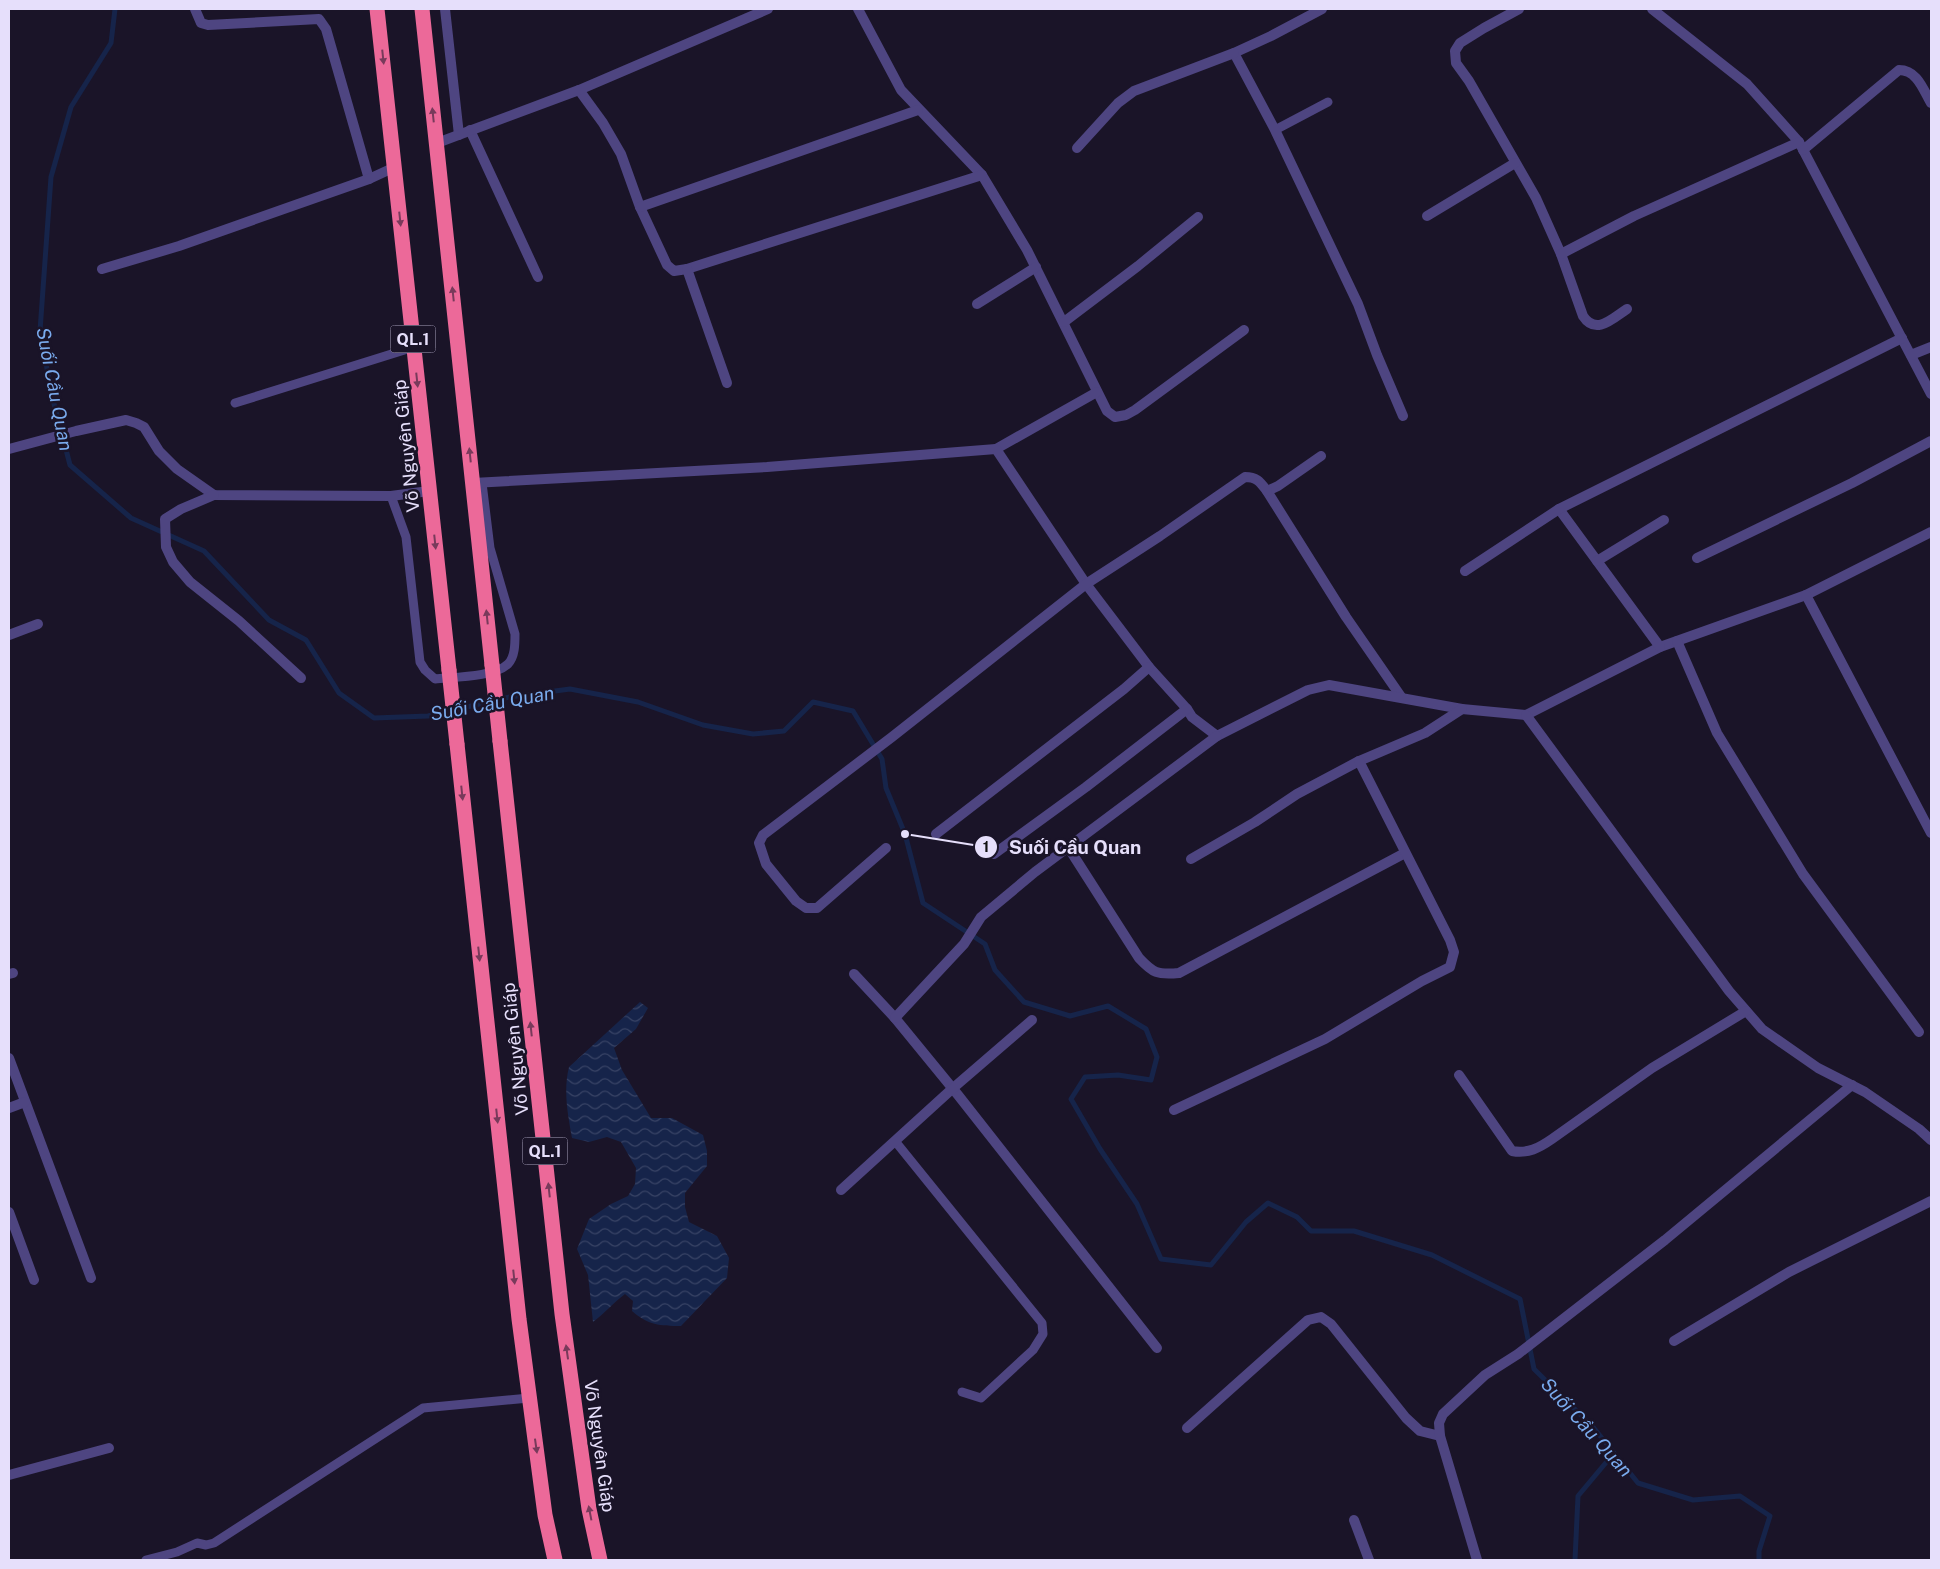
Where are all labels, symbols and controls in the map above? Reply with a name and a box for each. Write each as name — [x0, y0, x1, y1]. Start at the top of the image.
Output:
one-way arrow — [379, 50, 387, 66]
one-way arrow — [429, 106, 437, 122]
one-way arrow — [396, 211, 404, 227]
one-way arrow — [448, 285, 456, 301]
water label: Suối Cầu Quan — [32, 325, 78, 453]
road number: QL.1 — [390, 326, 436, 352]
one-way arrow — [413, 373, 421, 389]
street label: Võ Nguyên Giáp — [389, 379, 423, 513]
one-way arrow — [466, 447, 474, 463]
one-way arrow — [431, 534, 439, 550]
one-way arrow — [483, 608, 491, 624]
water label: Suối Cầu Quan — [428, 681, 556, 725]
one-way arrow — [458, 785, 466, 801]
callout: Suối Cầu Quan — [974, 830, 1151, 864]
text: Suối Cầu Quan — [1009, 836, 1141, 858]
text: 1 — [983, 838, 989, 855]
one-way arrow — [475, 947, 483, 963]
street label: Võ Nguyên Giáp — [498, 982, 532, 1116]
one-way arrow — [527, 1020, 535, 1036]
one-way arrow — [493, 1108, 501, 1124]
road number: QL.1 — [522, 1138, 568, 1164]
one-way arrow — [545, 1182, 553, 1198]
one-way arrow — [510, 1270, 518, 1286]
one-way arrow — [563, 1343, 571, 1359]
water label: Suối Cầu Quan — [1537, 1373, 1637, 1481]
street label: Võ Nguyên Giáp — [580, 1379, 620, 1513]
one-way arrow — [532, 1439, 540, 1455]
one-way arrow — [585, 1504, 593, 1520]

